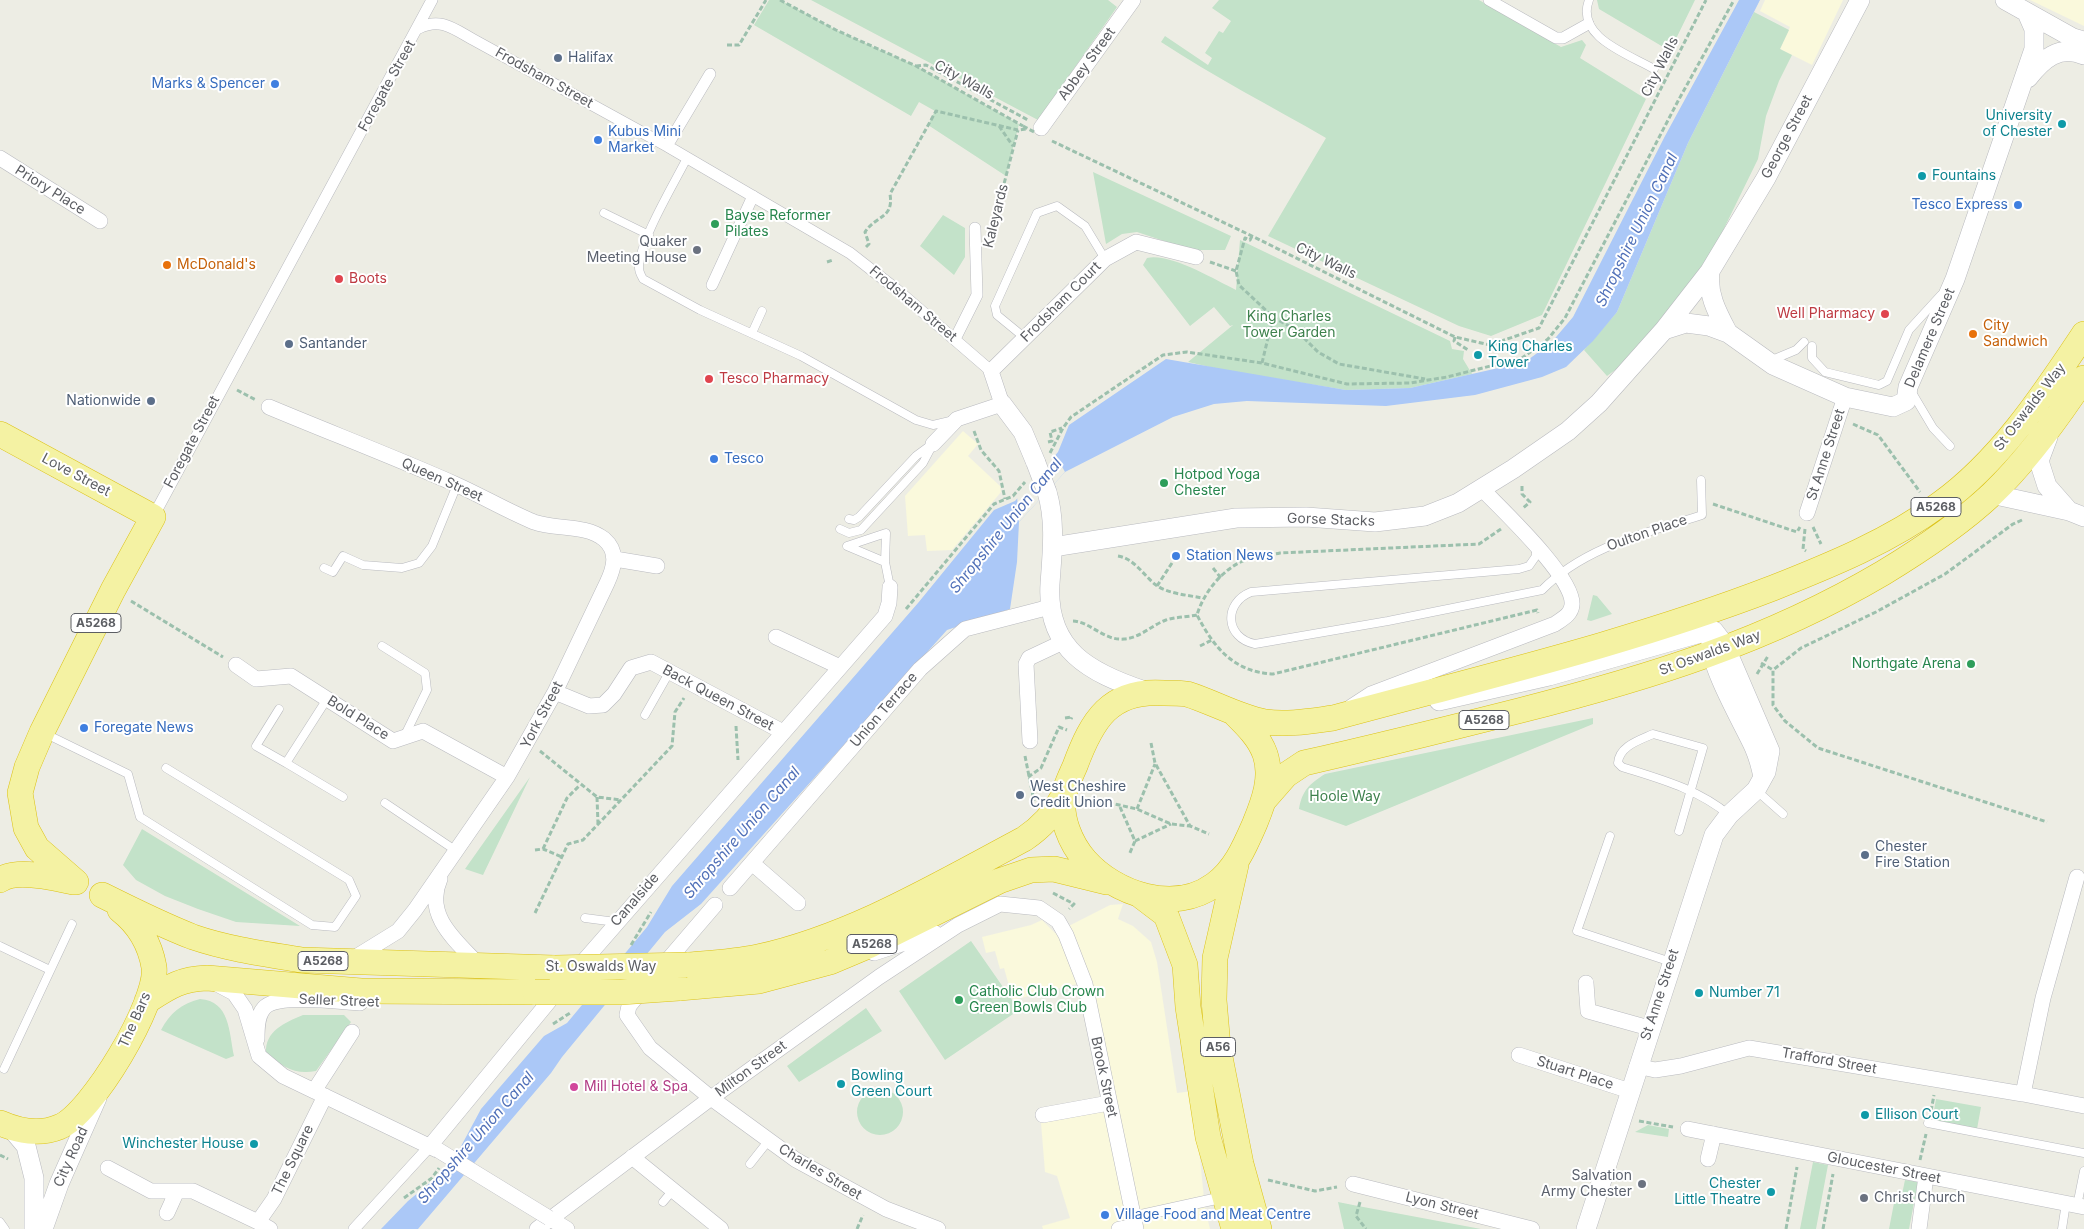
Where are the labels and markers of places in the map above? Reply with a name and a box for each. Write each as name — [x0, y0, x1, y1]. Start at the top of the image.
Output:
place label: Halifax — [568, 50, 614, 66]
marker: Halifax — [552, 52, 564, 64]
place label: Marks & Spencer — [152, 76, 265, 92]
marker: Marks & Spencer — [269, 78, 281, 90]
place label: University of Chester — [1983, 108, 2052, 140]
marker: University of Chester — [2056, 118, 2068, 130]
place label: Kubus Mini Market — [608, 124, 681, 156]
marker: Kubus Mini Market — [592, 134, 604, 146]
place label: Fountains — [1932, 168, 1996, 184]
marker: Fountains — [1916, 170, 1928, 182]
place label: Tesco Express — [1912, 197, 2008, 213]
marker: Tesco Express — [2012, 199, 2024, 211]
place label: Bayse Reformer Pilates — [725, 208, 830, 240]
marker: Bayse Reformer Pilates — [709, 218, 721, 230]
place label: Quaker Meeting House — [587, 234, 687, 266]
marker: Quaker Meeting House — [691, 244, 703, 256]
place label: McDonald's — [177, 257, 256, 273]
marker: McDonald's — [161, 259, 173, 271]
place label: Boots — [349, 271, 387, 287]
marker: Boots — [333, 273, 345, 285]
place label: Well Pharmacy — [1777, 306, 1875, 322]
marker: Well Pharmacy — [1879, 308, 1891, 320]
place label: City Sandwich — [1983, 318, 2048, 351]
marker: City Sandwich — [1967, 328, 1979, 340]
place label: Santander — [299, 336, 367, 352]
marker: Santander — [283, 338, 295, 350]
place label: King Charles Tower — [1488, 339, 1573, 372]
marker: King Charles Tower — [1472, 349, 1484, 361]
place label: Tesco Pharmacy — [719, 371, 829, 387]
marker: Tesco Pharmacy — [703, 373, 715, 385]
place label: Nationwide — [66, 393, 141, 409]
marker: Nationwide — [145, 395, 157, 407]
place label: Tesco — [724, 451, 764, 467]
marker: Tesco — [708, 453, 720, 465]
place label: Hotpod Yoga Chester — [1174, 467, 1260, 500]
marker: Hotpod Yoga Chester — [1158, 477, 1170, 489]
place label: Station News — [1186, 548, 1273, 564]
marker: Station News — [1170, 550, 1182, 562]
place label: Northgate Arena — [1852, 656, 1961, 672]
marker: Northgate Arena — [1965, 658, 1977, 670]
place label: Foregate News — [94, 720, 194, 736]
marker: Foregate News — [78, 722, 90, 734]
place label: West Cheshire Credit Union — [1030, 779, 1126, 812]
marker: West Cheshire Credit Union — [1014, 789, 1026, 801]
place label: Chester Fire Station — [1875, 839, 1950, 872]
marker: Chester Fire Station — [1859, 849, 1871, 861]
place label: Catholic Club Crown Green Bowls Club — [969, 984, 1105, 1016]
place label: Number 71 — [1709, 985, 1780, 1001]
marker: Number 71 — [1693, 987, 1705, 999]
marker: Catholic Club Crown Green Bowls Club — [953, 994, 965, 1006]
place label: Bowling Green Court — [851, 1068, 932, 1100]
marker: Bowling Green Court — [835, 1078, 847, 1090]
place label: Mill Hotel & Spa — [584, 1079, 688, 1095]
marker: Mill Hotel & Spa — [568, 1081, 580, 1093]
place label: Ellison Court — [1875, 1107, 1959, 1123]
marker: Ellison Court — [1859, 1109, 1871, 1121]
place label: Winchester House — [122, 1136, 244, 1152]
marker: Winchester House — [248, 1138, 260, 1150]
place label: Salvation Army Chester — [1541, 1168, 1632, 1200]
place label: Chester Little Theatre — [1674, 1176, 1761, 1208]
marker: Salvation Army Chester — [1636, 1178, 1648, 1190]
marker: Chester Little Theatre — [1765, 1186, 1777, 1198]
place label: Christ Church — [1874, 1190, 1965, 1206]
marker: Christ Church — [1858, 1192, 1870, 1204]
place label: Village Food and Meat Centre — [1115, 1207, 1311, 1223]
marker: Village Food and Meat Centre — [1099, 1209, 1111, 1221]

